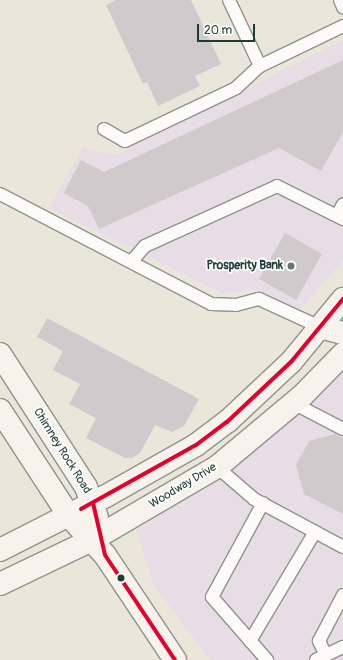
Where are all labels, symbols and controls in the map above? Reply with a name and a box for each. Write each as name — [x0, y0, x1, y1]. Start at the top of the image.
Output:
scale bar — [199, 16, 257, 42]
text: 20 m — [204, 23, 232, 38]
place label: Prosperity Bank — [206, 259, 283, 273]
marker: Prosperity Bank — [286, 261, 296, 271]
street label: Chimney Rock Road — [30, 406, 94, 496]
street label: Woodway Drive — [147, 460, 219, 512]
unlabelled marker — [116, 573, 126, 583]

